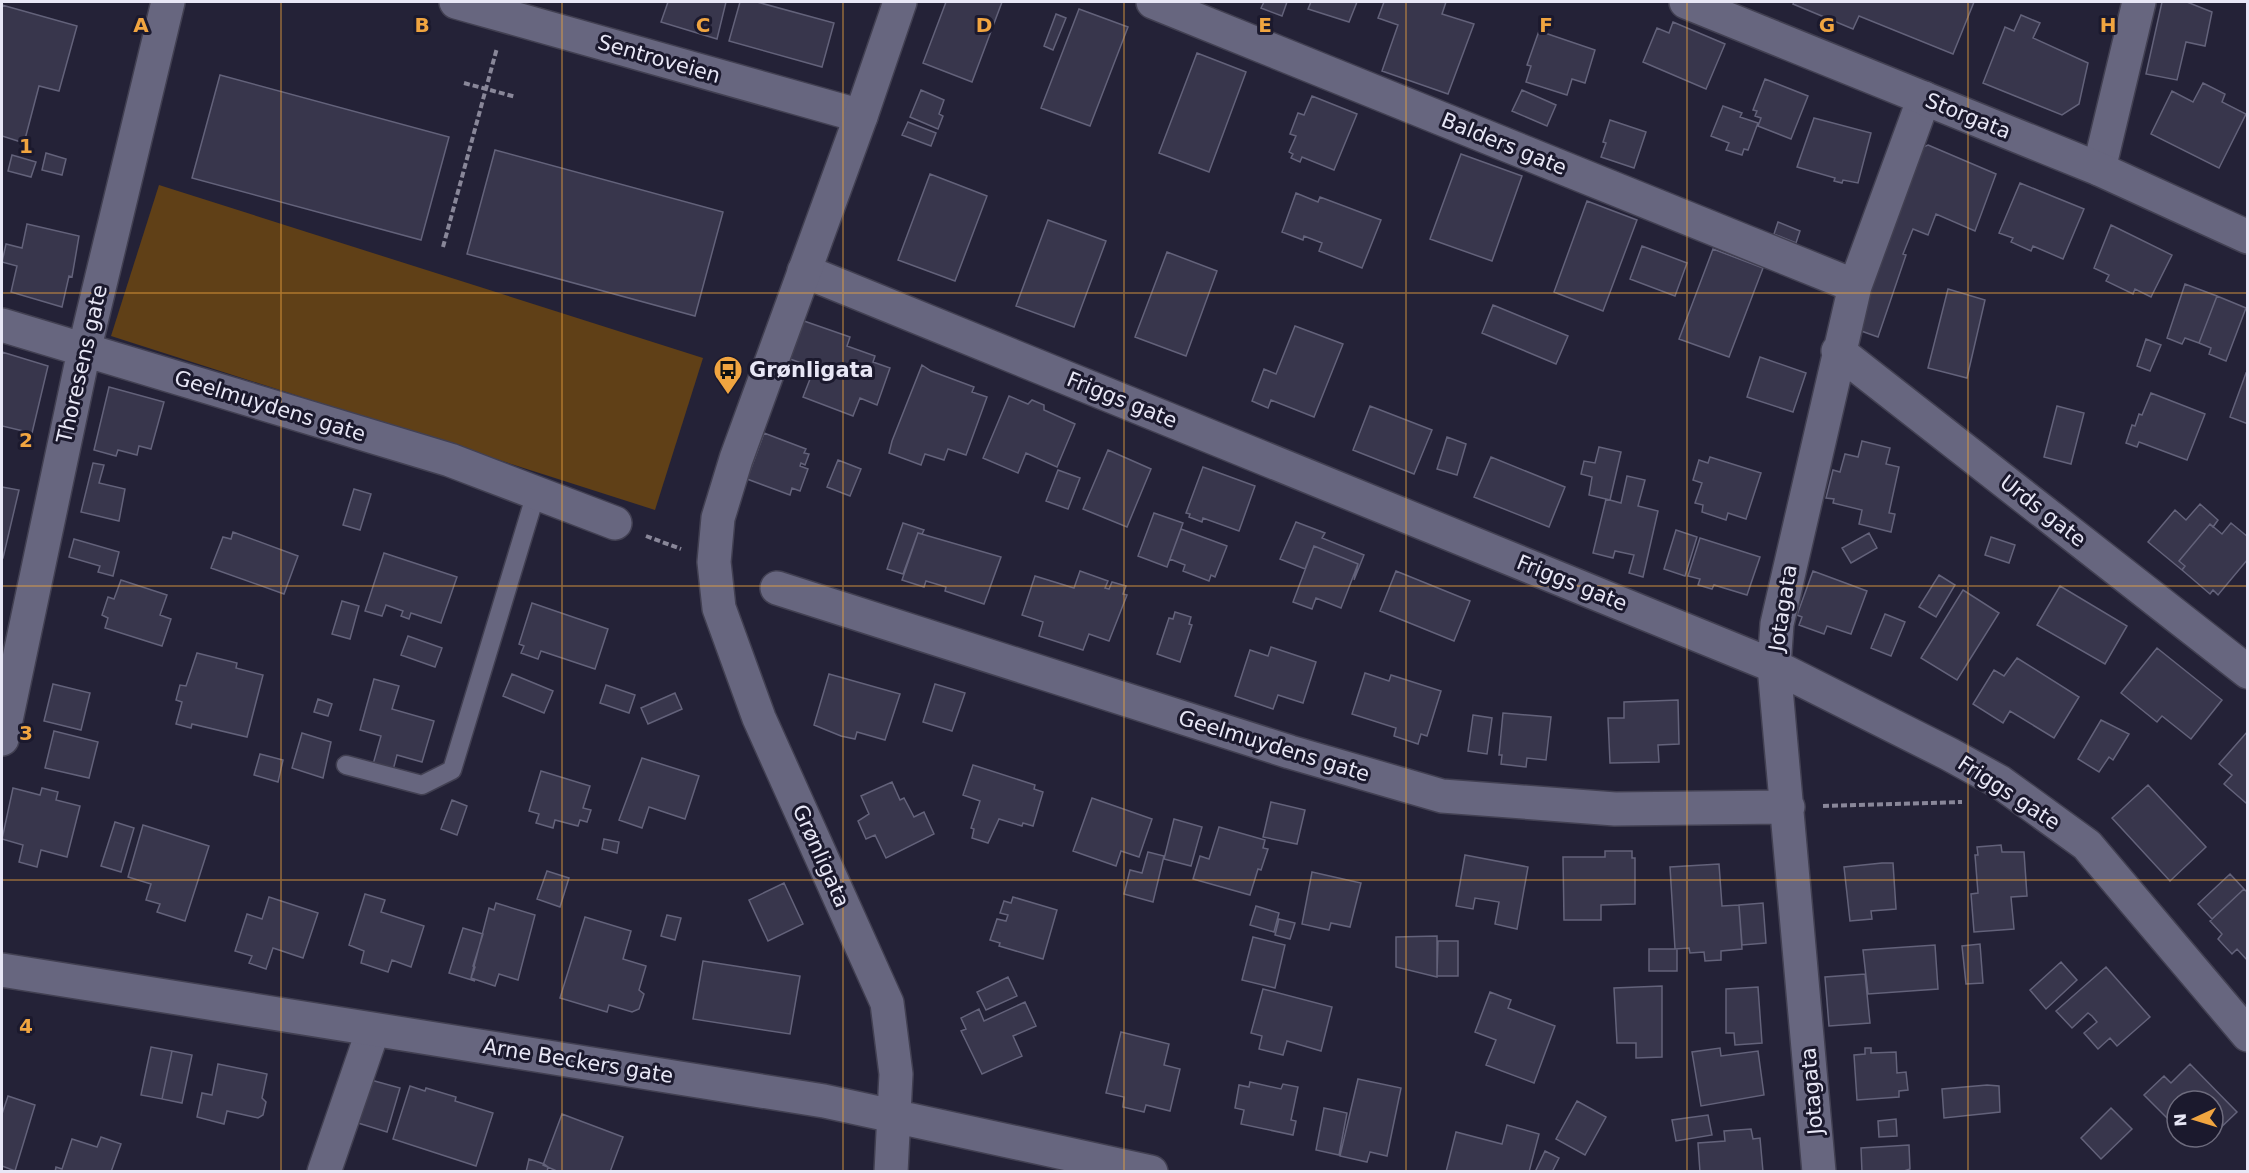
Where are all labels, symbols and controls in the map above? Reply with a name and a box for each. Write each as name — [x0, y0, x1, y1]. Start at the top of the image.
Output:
text: A — [133, 13, 149, 37]
text: B — [414, 13, 430, 37]
text: C — [696, 13, 710, 37]
text: D — [976, 13, 992, 37]
text: E — [1258, 13, 1272, 37]
text: F — [1539, 13, 1553, 37]
text: G — [1819, 13, 1835, 37]
text: H — [2100, 13, 2116, 37]
street label: Sentroveien — [595, 30, 723, 88]
street label: Storgata — [1922, 88, 2014, 144]
street label: Balders gate — [1438, 108, 1570, 180]
text: 1 — [19, 134, 33, 158]
street label: Thoresens gate — [52, 282, 112, 447]
bus stop icon: Grønligata — [712, 354, 744, 396]
place label: Grønligata — [749, 358, 874, 382]
street label: Geelmuydens gate — [171, 365, 369, 447]
street label: Friggs gate — [1063, 367, 1181, 433]
text: 2 — [19, 428, 33, 452]
street label: Urds gate — [1995, 470, 2091, 552]
street label: Friggs gate — [1513, 550, 1631, 616]
street label: Jotagata — [1764, 563, 1802, 655]
street label: Geelmuydens gate — [1175, 705, 1373, 787]
text: 3 — [19, 721, 33, 745]
street label: Friggs gate — [1954, 751, 2064, 835]
street label: Grønligata — [788, 801, 854, 911]
text: 4 — [19, 1014, 33, 1038]
street label: Arne Beckers gate — [481, 1034, 675, 1088]
street label: Jotagata — [1796, 1046, 1828, 1138]
north arrow — [2165, 1089, 2225, 1149]
text: N — [2171, 1113, 2190, 1127]

